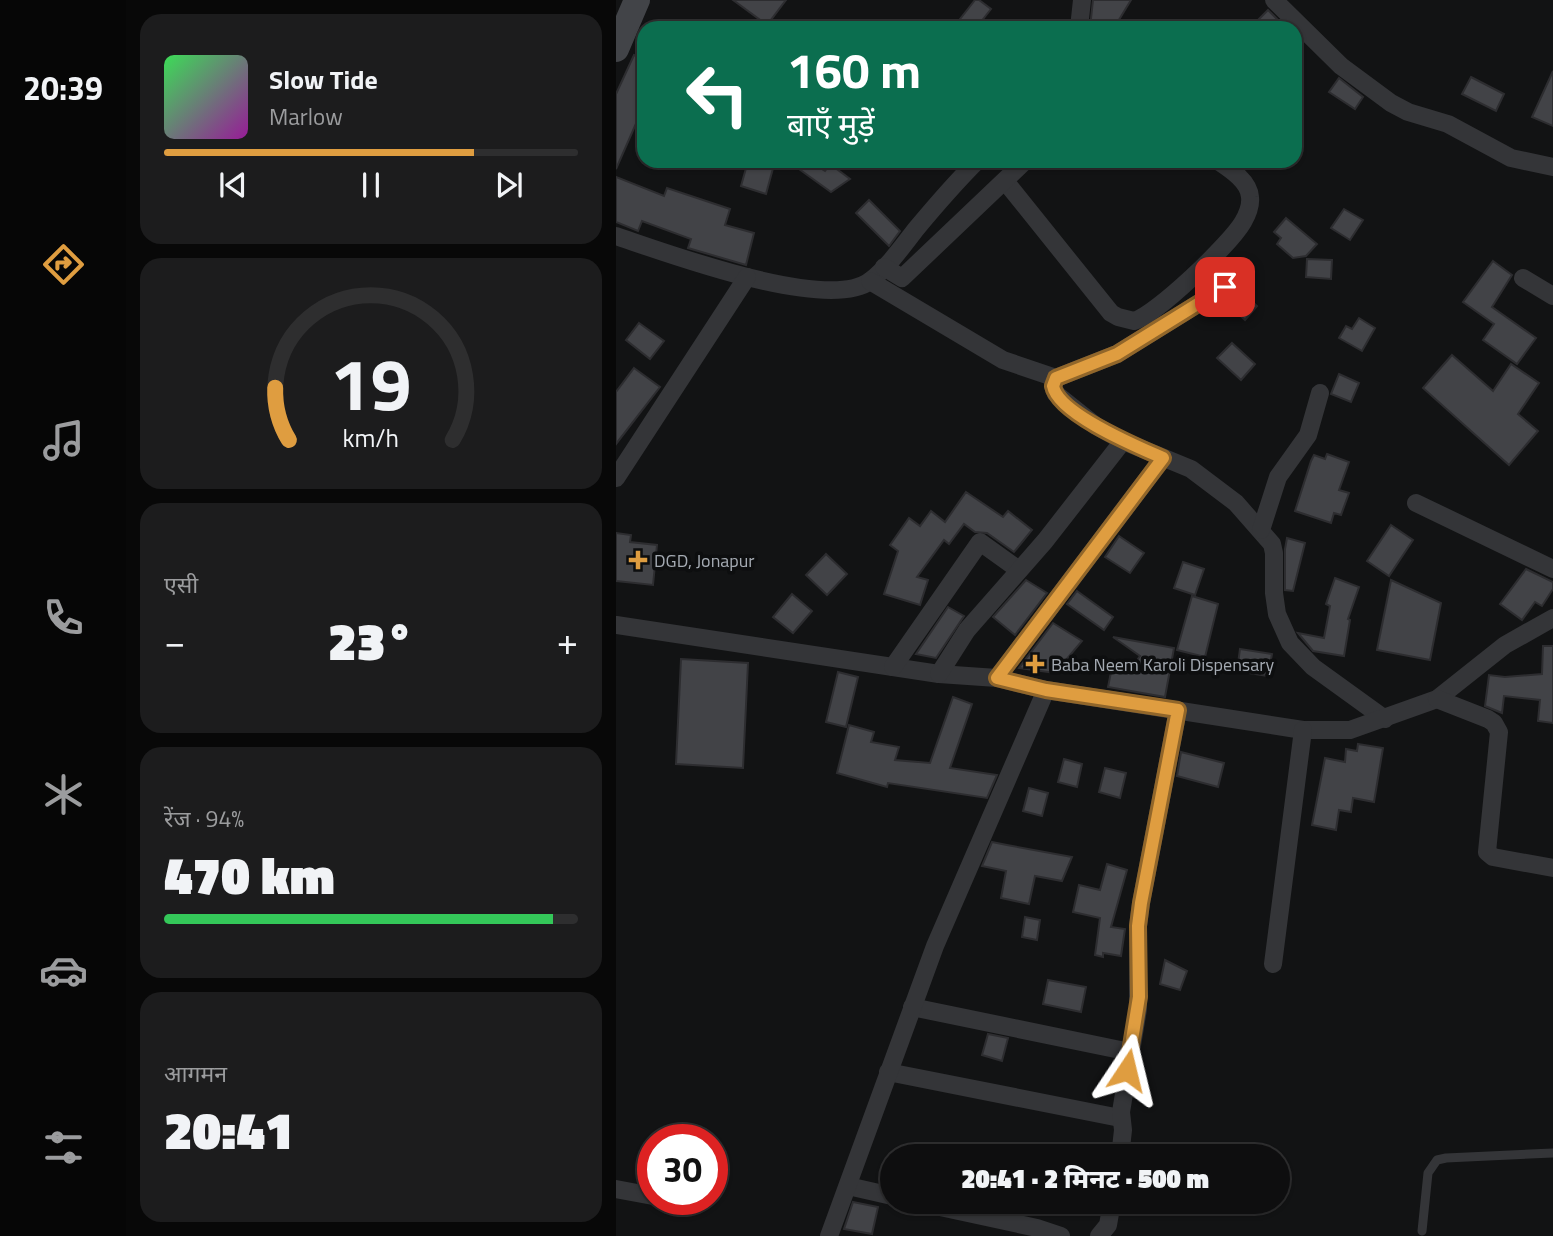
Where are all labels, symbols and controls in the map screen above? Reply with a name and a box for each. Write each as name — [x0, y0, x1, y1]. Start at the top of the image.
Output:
text: 160 m — [787, 32, 921, 107]
icon: left — [672, 49, 763, 140]
text: Slow Tide — [269, 60, 378, 99]
text: 20:39 — [23, 64, 103, 112]
text: Marlow — [269, 99, 343, 134]
text: बाएँ मुड़ें — [787, 100, 875, 148]
icon: previous — [214, 166, 252, 204]
icon: pause — [352, 166, 390, 204]
icon: next — [490, 166, 528, 204]
icon: directions — [39, 240, 88, 289]
pin — [1195, 257, 1255, 317]
icon: arrive — [1206, 268, 1244, 306]
text: 19 — [330, 328, 412, 438]
icon: music — [39, 416, 88, 465]
text: km/h — [343, 418, 399, 456]
place label: DGD, Jonapur — [654, 547, 755, 574]
marker: DGD, Jonapur — [628, 550, 648, 570]
text: एसी — [164, 567, 198, 602]
icon: phone — [39, 593, 88, 642]
text: 23° — [328, 601, 414, 680]
text: − — [164, 612, 185, 670]
text: + — [557, 612, 578, 670]
place label: Baba Neem Karoli Dispensary — [1051, 651, 1274, 678]
marker: Baba Neem Karoli Dispensary — [1025, 654, 1045, 674]
icon: climate — [39, 770, 88, 819]
text: रेंज · 94% — [164, 801, 244, 836]
text: 470 km — [164, 835, 335, 914]
icon: car — [39, 946, 88, 995]
position arrow — [1090, 1033, 1164, 1107]
text: आगमन — [164, 1056, 227, 1091]
text: 20:41 — [164, 1090, 293, 1169]
icon: filters — [39, 1123, 88, 1172]
speed limit sign: 30 — [637, 1124, 728, 1215]
text: 20:41 · 2 मिनट · 500 m — [961, 1159, 1209, 1198]

